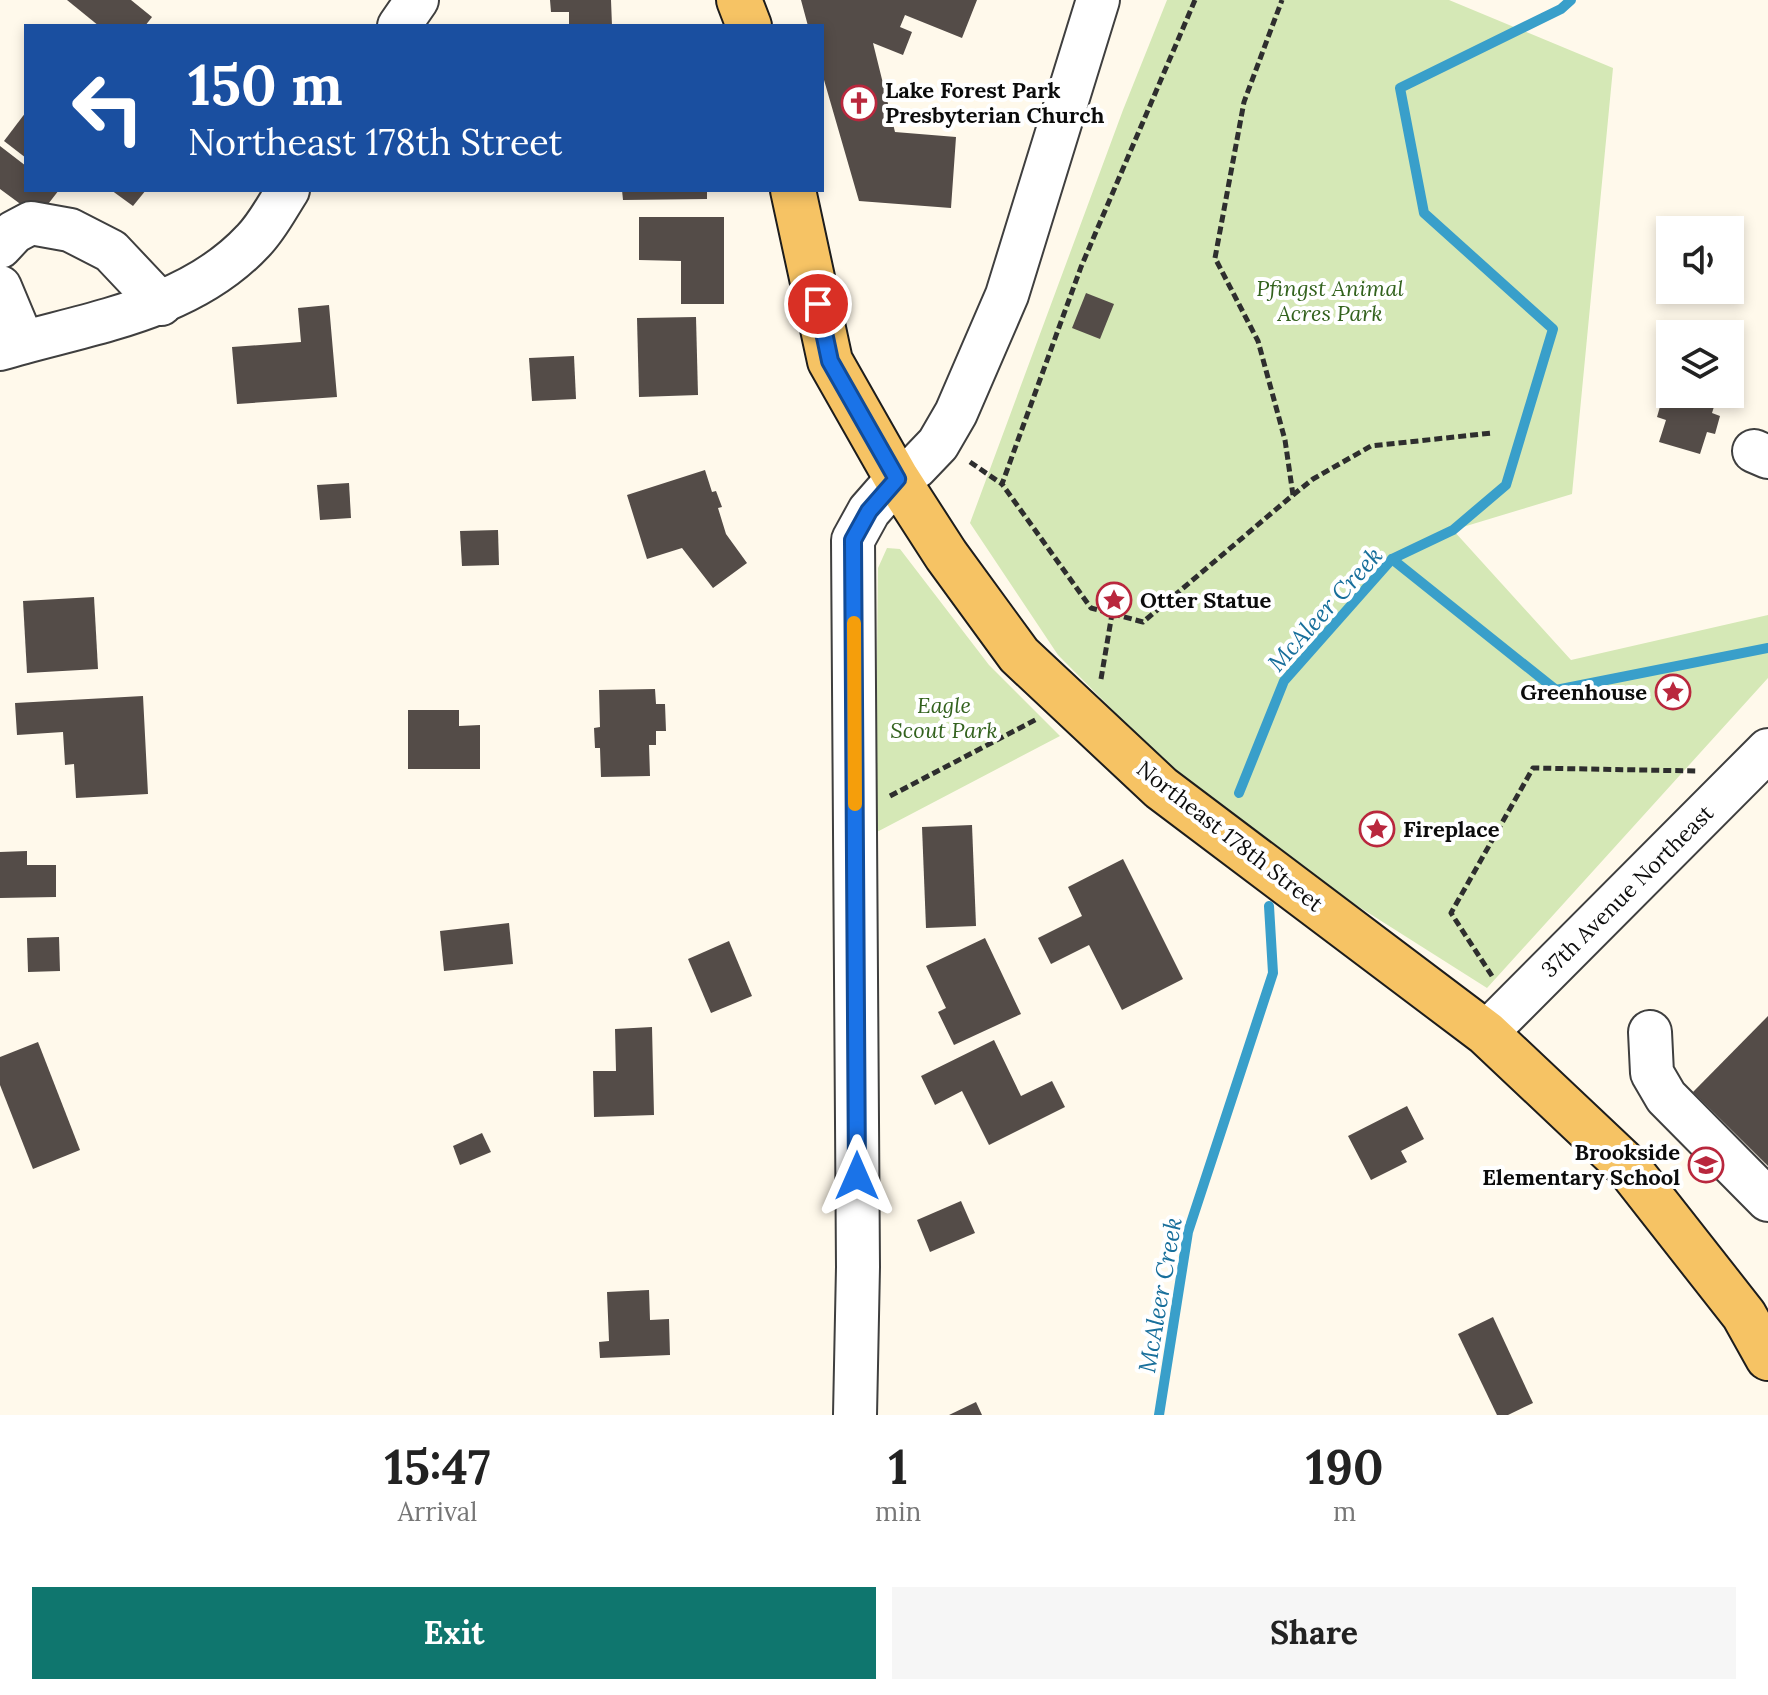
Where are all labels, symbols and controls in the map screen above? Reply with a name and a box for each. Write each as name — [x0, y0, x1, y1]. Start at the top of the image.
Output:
text: 150 m — [188, 49, 343, 120]
icon: left — [56, 56, 160, 160]
place label: Lake Forest Park Presbyterian Church — [885, 76, 1105, 129]
church icon: Lake Forest Park Presbyterian Church — [840, 84, 878, 122]
text: Northeast 178th Street — [188, 119, 563, 165]
map controls — [1656, 216, 1744, 408]
button: sound — [1656, 216, 1744, 304]
pin — [784, 270, 852, 338]
park label: Pfingst Animal Acres Park — [1256, 274, 1404, 327]
icon: arrive — [796, 282, 840, 326]
button: layers — [1656, 320, 1744, 408]
water label: McAleer Creek — [1261, 540, 1389, 678]
place icon: Otter Statue — [1095, 581, 1133, 619]
place label: Otter Statue — [1140, 586, 1271, 614]
place icon: Greenhouse — [1654, 673, 1692, 711]
place label: Greenhouse — [1520, 678, 1647, 706]
park label: Eagle Scout Park — [890, 691, 998, 744]
street label: Northeast 178th Street — [1131, 755, 1329, 918]
street label: 37th Avenue Northeast — [1535, 799, 1719, 983]
place icon: Fireplace — [1358, 810, 1396, 848]
place label: Fireplace — [1403, 815, 1500, 843]
position arrow — [815, 1134, 899, 1218]
place label: Brookside Elementary School — [1482, 1138, 1680, 1191]
school or university icon: Brookside Elementary School — [1687, 1146, 1725, 1184]
water label: McAleer Creek — [1131, 1215, 1189, 1375]
text: 15:47 — [384, 1436, 491, 1497]
text: 1 — [888, 1436, 908, 1497]
text: 190 — [1306, 1436, 1384, 1497]
text: Arrival — [398, 1495, 477, 1528]
text: min — [875, 1495, 921, 1528]
text: m — [1333, 1495, 1356, 1528]
button: Exit — [32, 1587, 876, 1679]
button: Share — [892, 1587, 1736, 1679]

